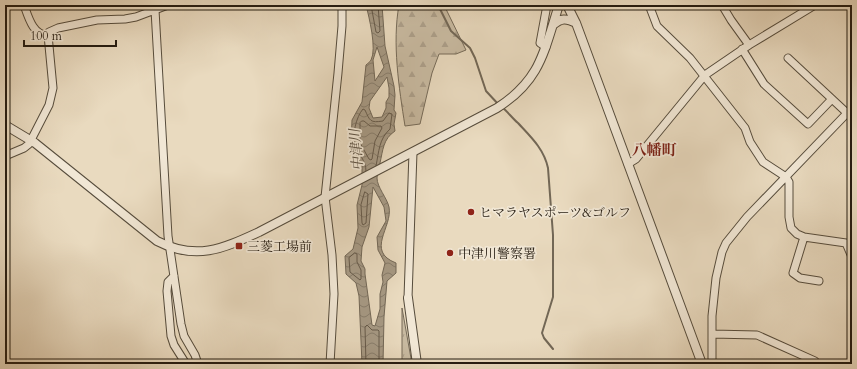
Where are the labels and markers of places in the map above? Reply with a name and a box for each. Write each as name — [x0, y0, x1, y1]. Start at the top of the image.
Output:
place label: ヒマラヤスポーツ&ゴルフ — [479, 204, 631, 222]
marker: ヒマラヤスポーツ&ゴルフ — [466, 207, 476, 217]
place label: 三菱工場前 — [247, 238, 312, 256]
marker: 三菱工場前 — [234, 241, 244, 251]
place label: 中津川警察署 — [458, 245, 536, 263]
marker: 中津川警察署 — [445, 248, 455, 258]

